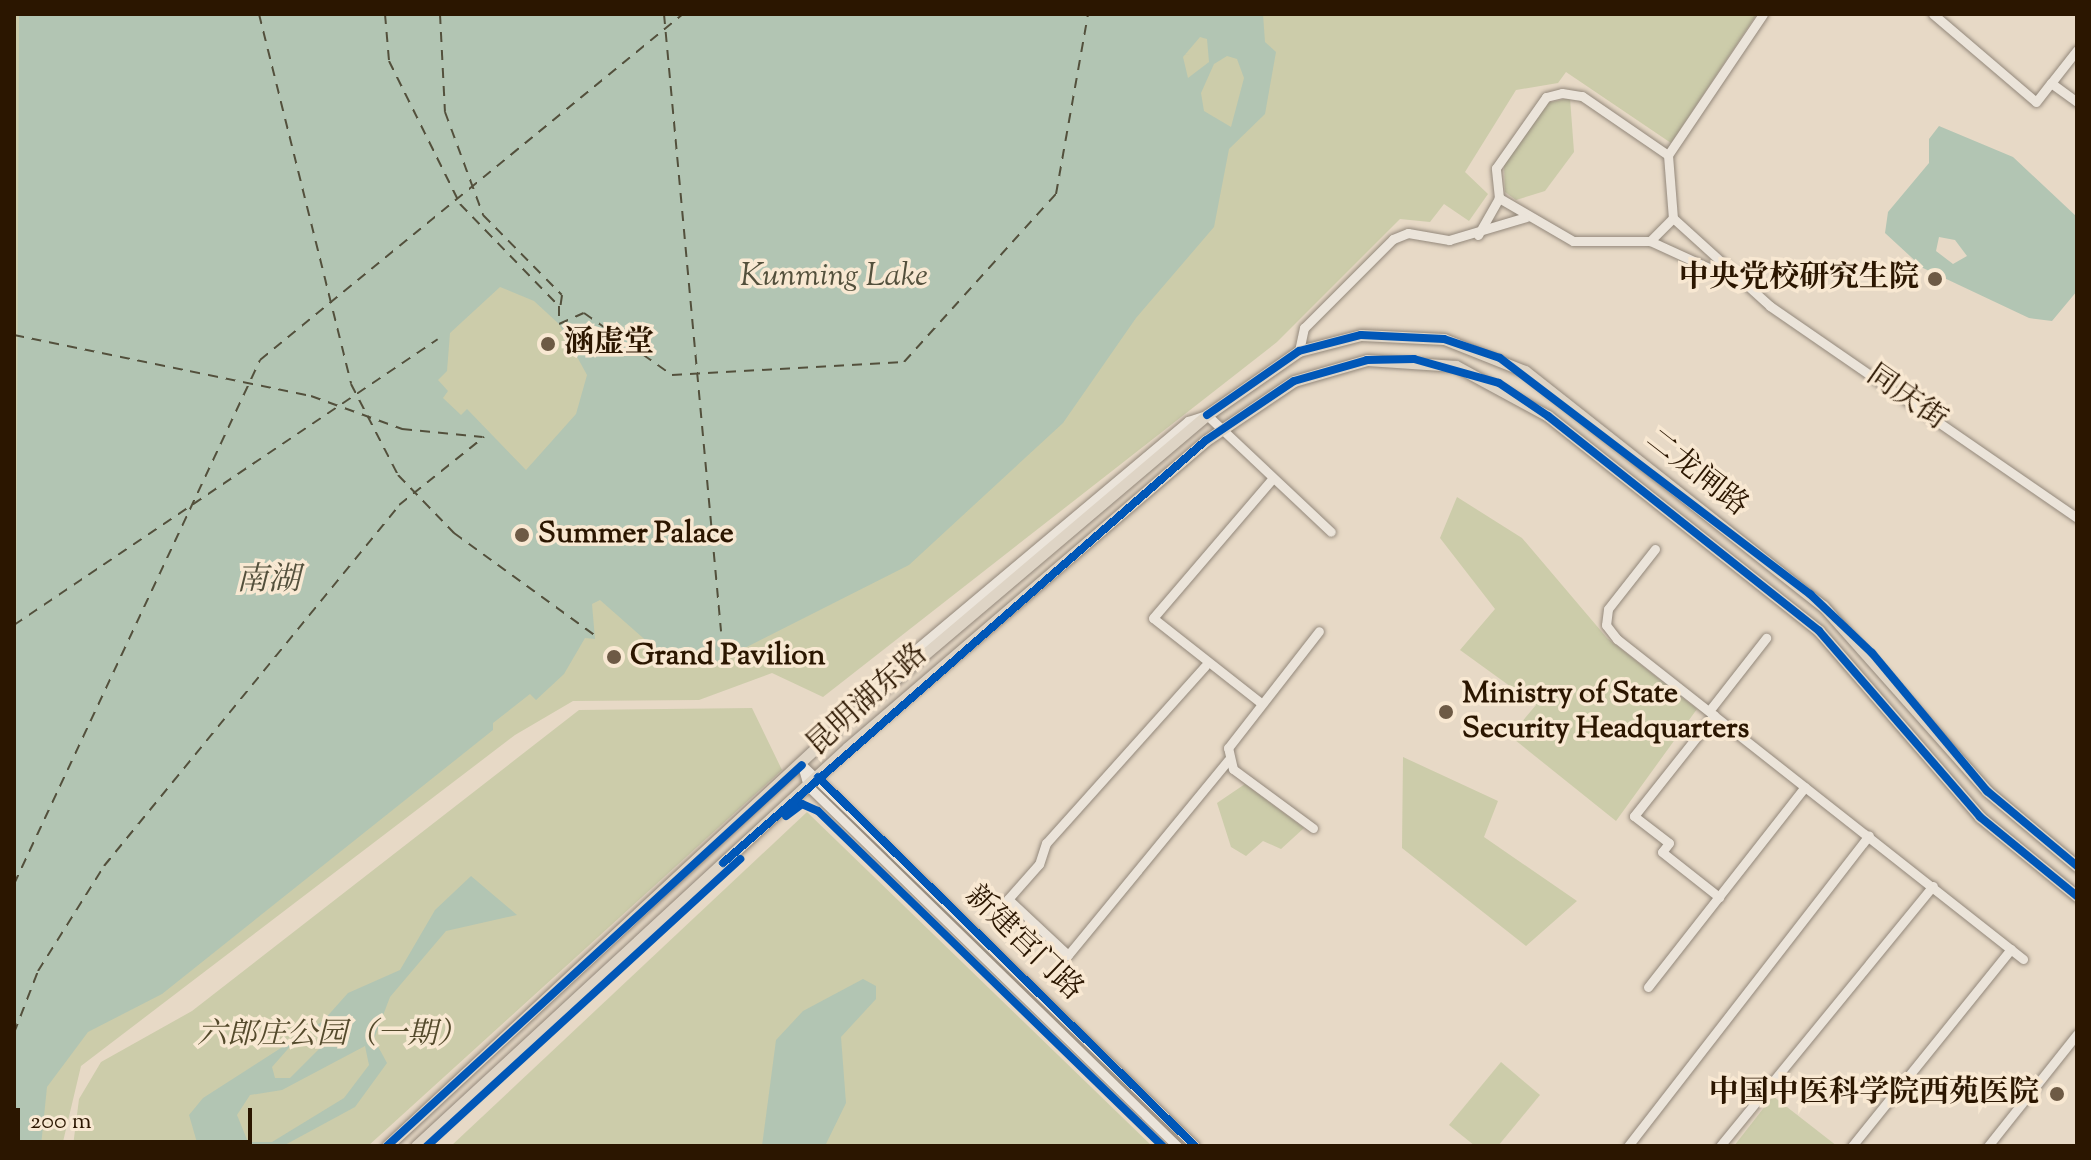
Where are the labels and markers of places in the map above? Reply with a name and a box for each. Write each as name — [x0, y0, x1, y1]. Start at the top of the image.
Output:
place label: 中央党校研究生院 — [1679, 261, 1919, 297]
marker: 中央党校研究生院 — [1926, 270, 1944, 288]
place label: 涵虚堂 — [564, 326, 654, 362]
marker: 涵虚堂 — [539, 335, 557, 353]
place label: Summer Palace — [538, 517, 734, 553]
marker: Summer Palace — [513, 526, 531, 544]
place label: Grand Pavilion — [630, 639, 825, 675]
marker: Grand Pavilion — [605, 648, 623, 666]
place label: Ministry of State Security Headquarters — [1462, 677, 1749, 748]
marker: Ministry of State Security Headquarters — [1437, 703, 1455, 721]
place label: 中国中医科学院西苑医院 — [1709, 1076, 2039, 1112]
marker: 中国中医科学院西苑医院 — [2046, 1083, 2068, 1105]

